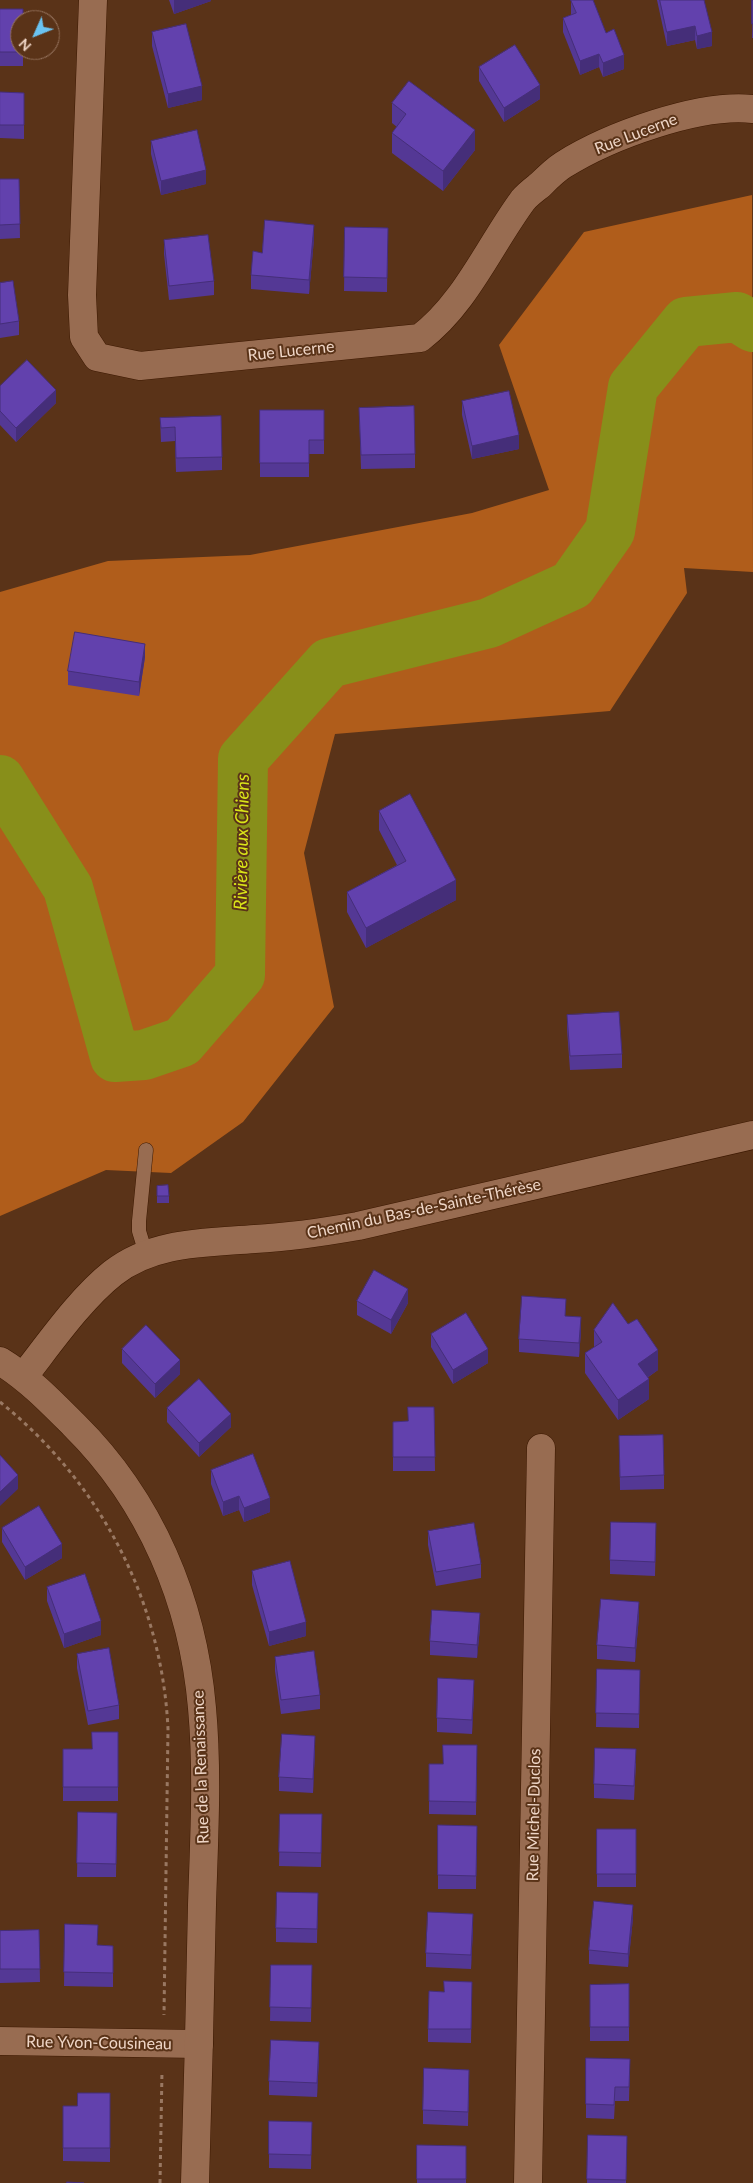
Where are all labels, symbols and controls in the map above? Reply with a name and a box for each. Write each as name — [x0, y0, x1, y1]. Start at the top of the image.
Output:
north arrow — [10, 10, 60, 60]
text: N — [15, 35, 34, 55]
street label: Rue Lucerne — [592, 109, 680, 159]
street label: Rue Lucerne — [247, 337, 335, 365]
water label: Rivière aux Chiens — [230, 774, 254, 910]
street label: Chemin du Bas-de-Sainte-Thérèse — [305, 1175, 543, 1243]
street label: Rue de la Renaissance — [189, 1690, 213, 1844]
street label: Rue Michel-Duclos — [523, 1748, 545, 1882]
street label: Rue Yvon-Cousineau — [26, 2032, 172, 2054]

